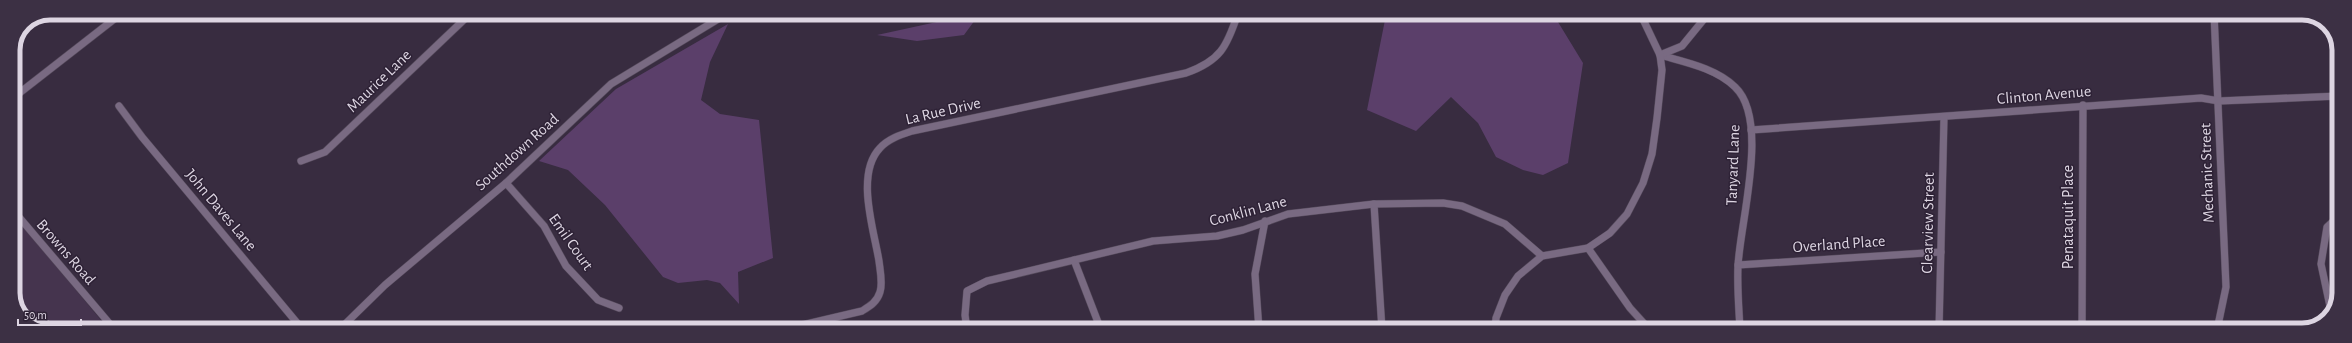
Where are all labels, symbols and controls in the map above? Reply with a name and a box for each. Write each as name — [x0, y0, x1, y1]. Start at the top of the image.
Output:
street label: Maurice Lane — [344, 47, 414, 115]
street label: Clinton Avenue — [1996, 83, 2092, 107]
street label: La Rue Drive — [904, 95, 982, 127]
street label: Southdown Road — [472, 111, 562, 193]
street label: Mechanic Street — [2197, 123, 2217, 223]
street label: Tanyard Lane — [1724, 124, 1743, 206]
street label: Penataquit Place — [2060, 165, 2076, 269]
street label: John Daves Lane — [182, 166, 260, 254]
street label: Clearview Street — [1919, 172, 1937, 274]
street label: Conklin Lane — [1208, 193, 1288, 229]
street label: Emil Court — [546, 211, 596, 273]
street label: Browns Road — [34, 216, 98, 288]
street label: Overland Place — [1792, 233, 1886, 255]
scale bar — [18, 301, 81, 327]
text: 50 m — [24, 309, 47, 321]

